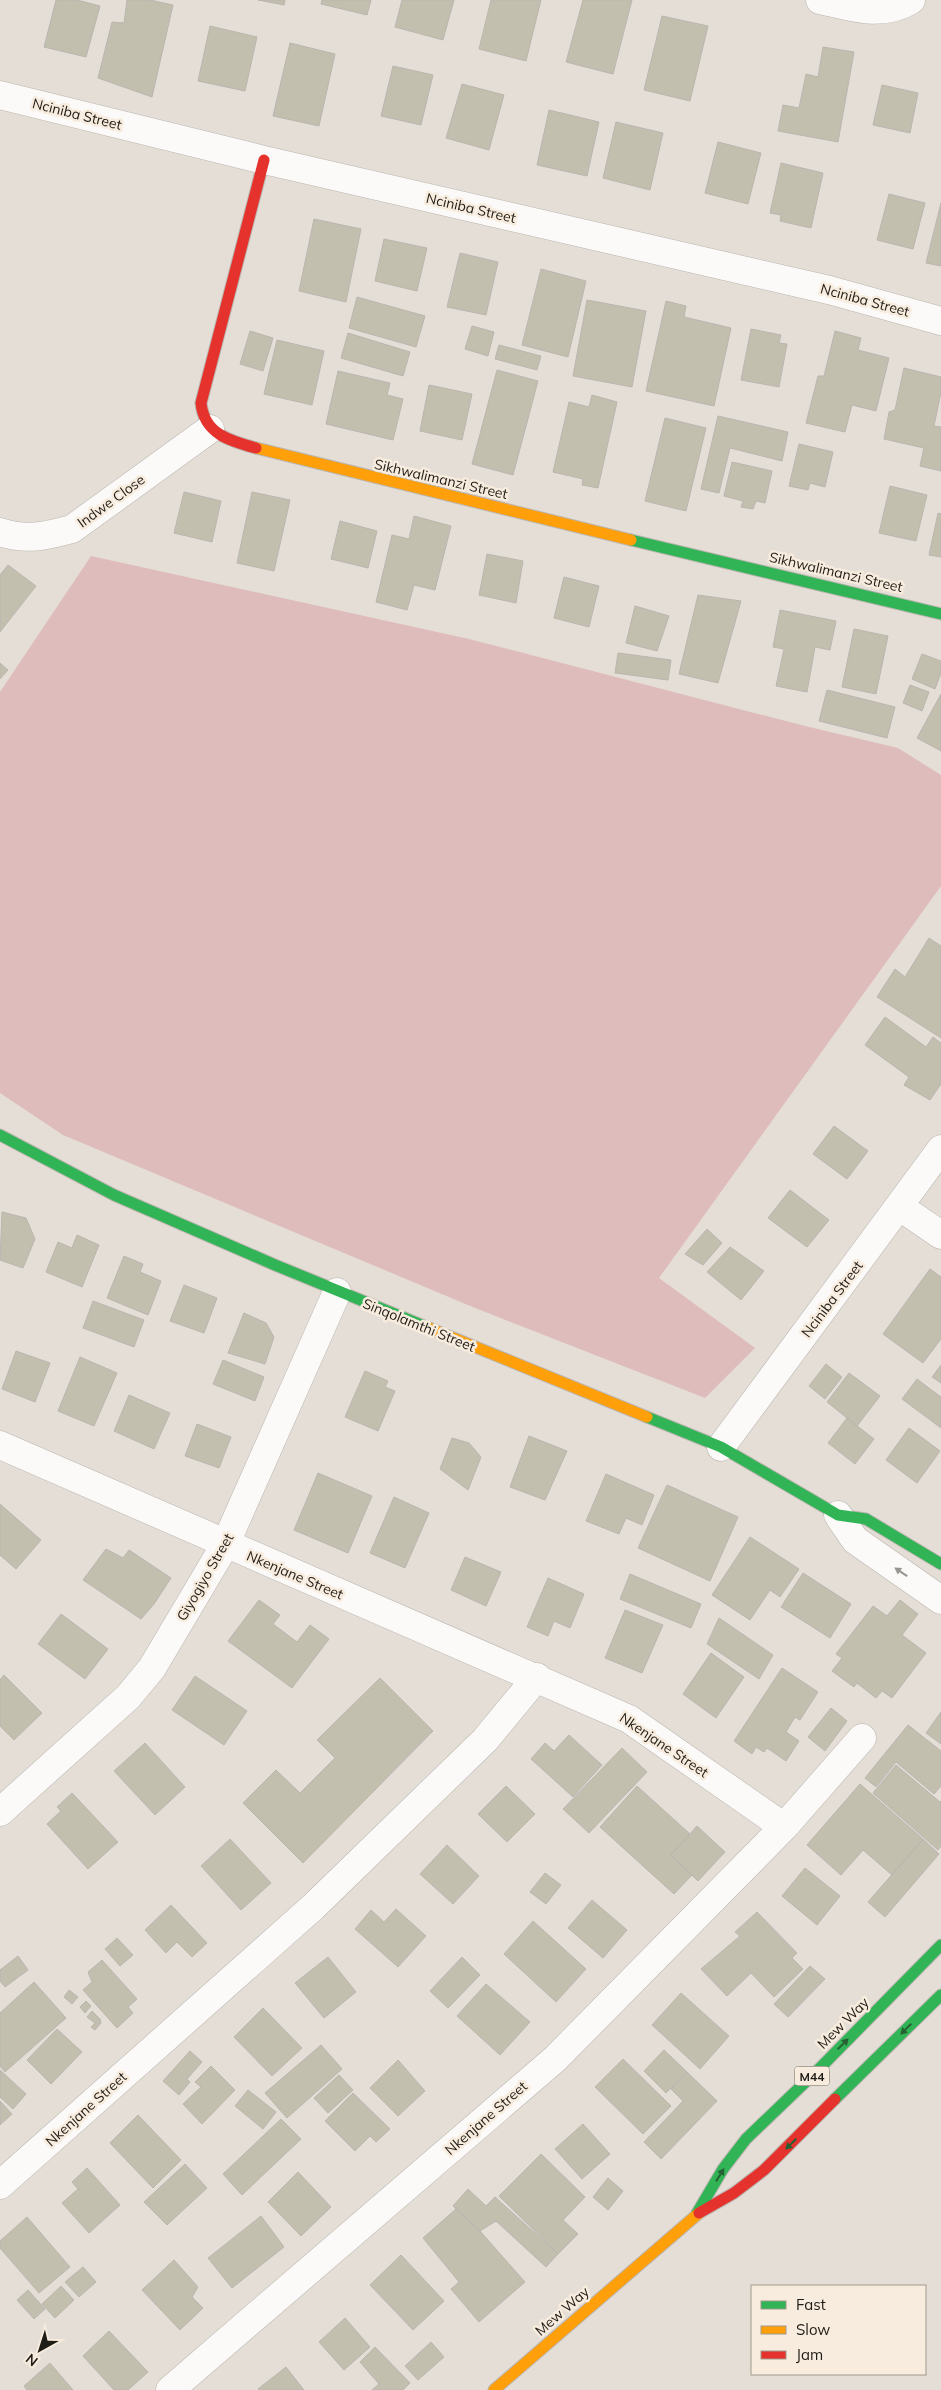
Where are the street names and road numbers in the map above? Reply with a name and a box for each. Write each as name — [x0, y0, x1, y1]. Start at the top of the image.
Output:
street label: Nciniba Street — [30, 94, 124, 134]
street label: Nciniba Street — [424, 189, 518, 227]
street label: Nciniba Street — [819, 279, 912, 321]
street label: Sikhwalimanzi Street — [373, 455, 510, 503]
street label: Indwe Close — [74, 470, 148, 532]
street label: Sikhwalimanzi Street — [768, 548, 905, 596]
street label: Nciniba Street — [797, 1257, 867, 1341]
street label: Sinqolamthi Street — [360, 1294, 478, 1356]
street label: Giyogiyo Street — [173, 1530, 237, 1624]
street label: Nkenjane Street — [244, 1547, 346, 1603]
street label: Nkenjane Street — [616, 1709, 712, 1781]
street label: Mew Way — [813, 1993, 873, 2053]
road number: M44 — [794, 2066, 830, 2086]
street label: Nkenjane Street — [42, 2068, 130, 2150]
street label: Nkenjane Street — [441, 2077, 531, 2159]
street label: Mew Way — [531, 2282, 593, 2339]

